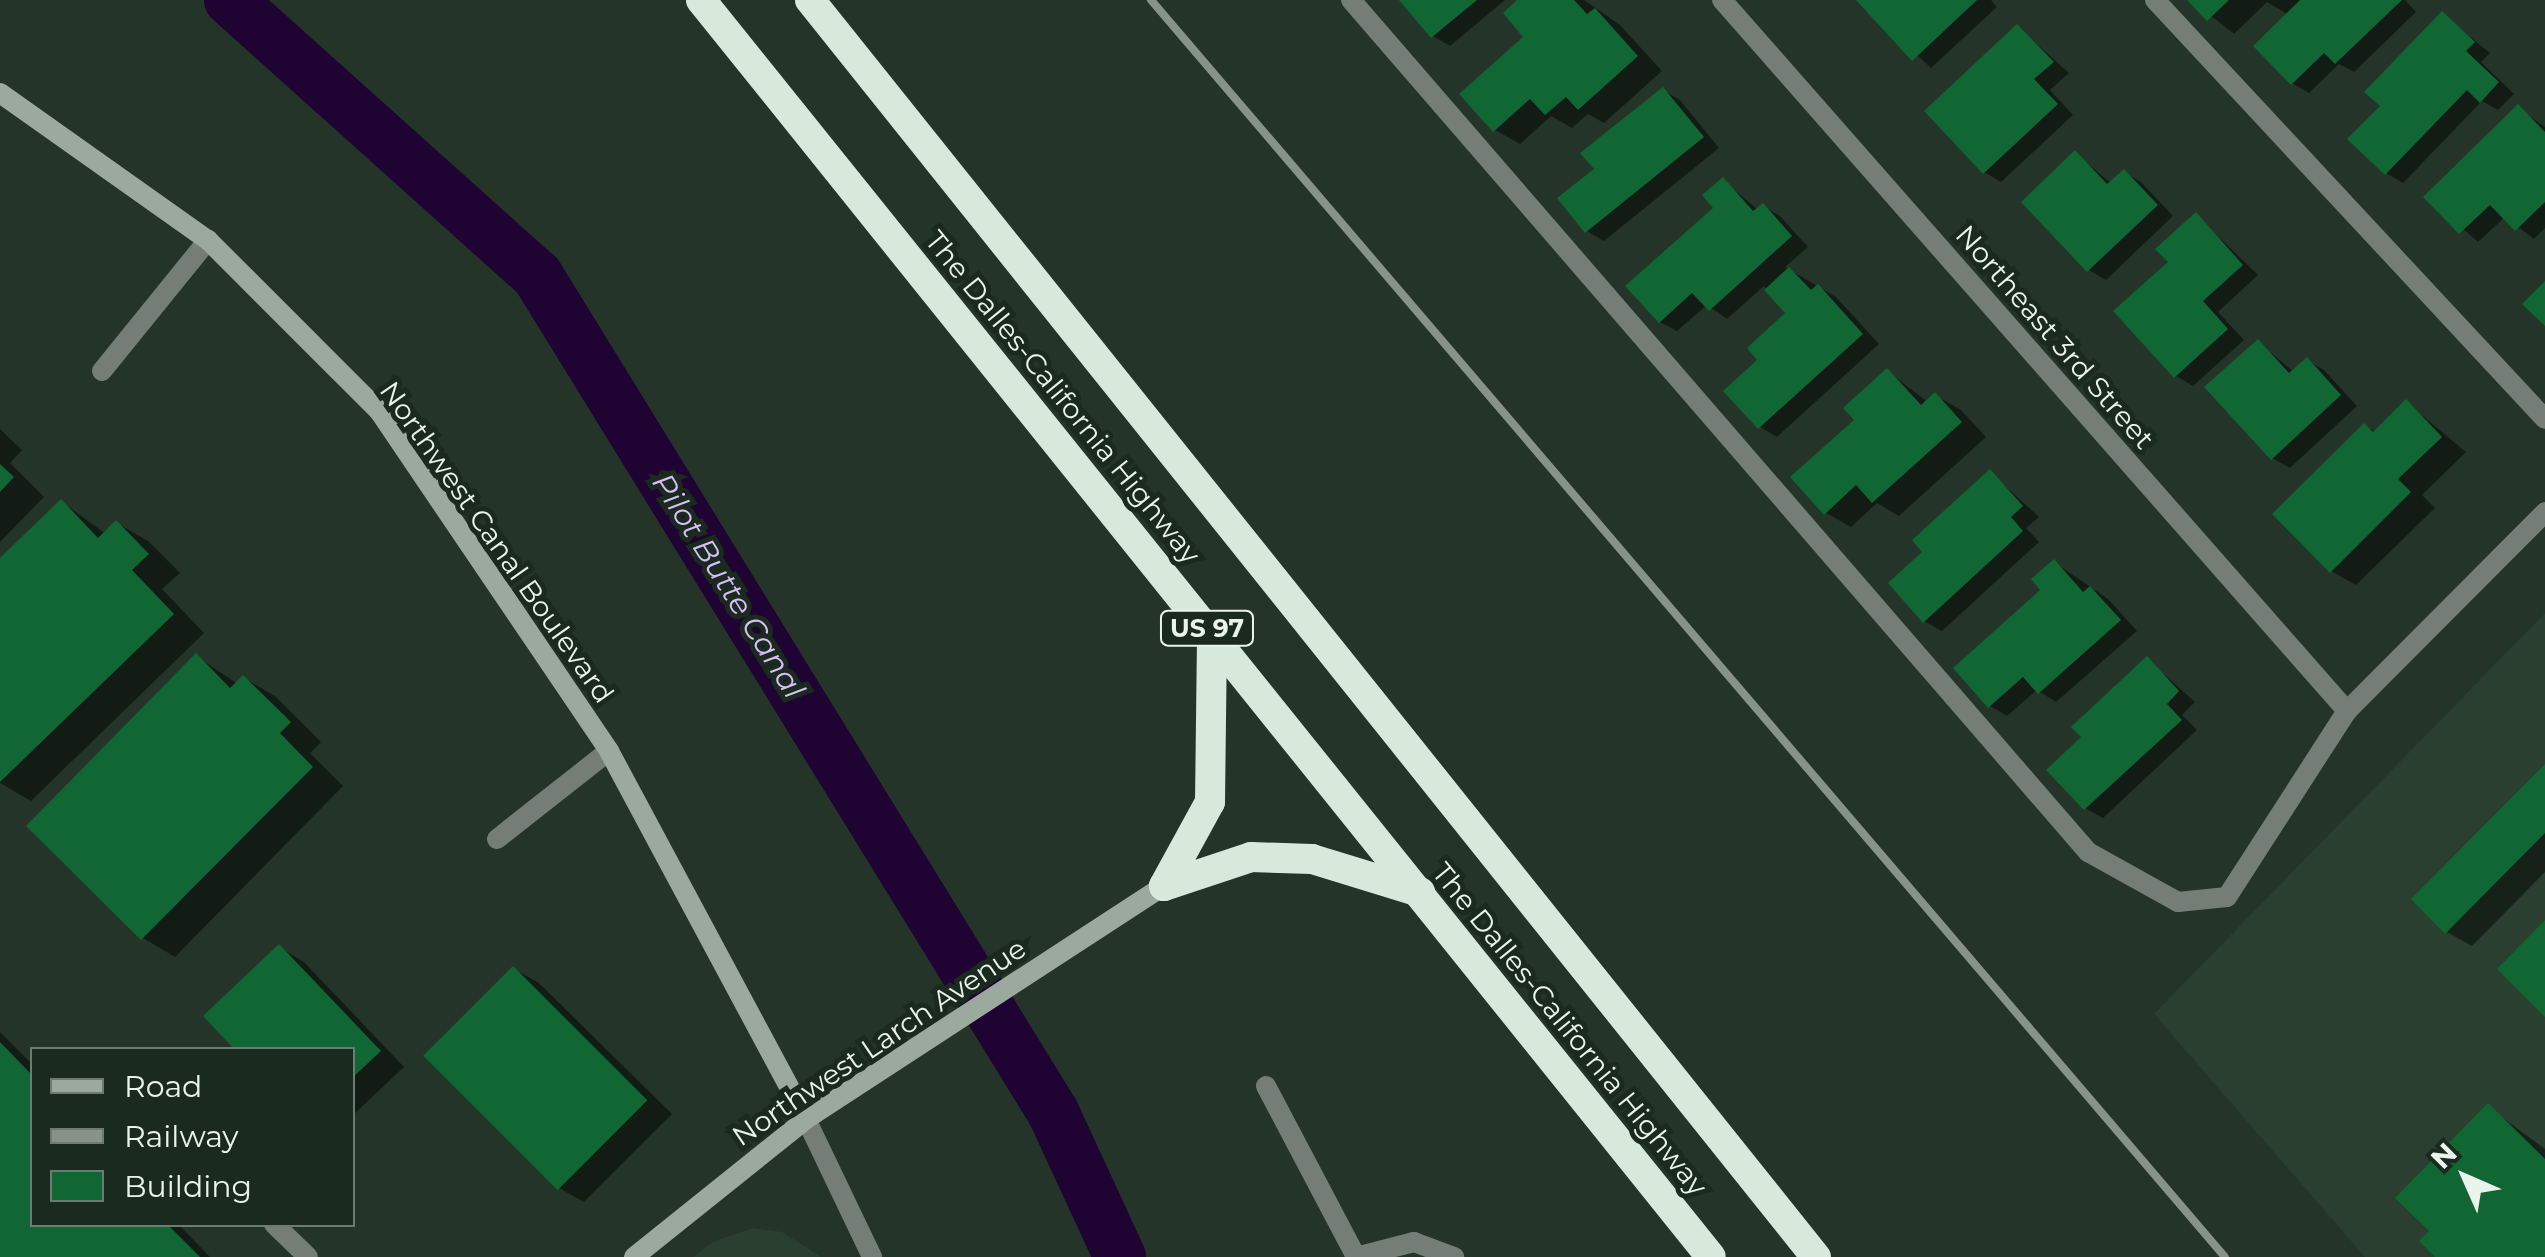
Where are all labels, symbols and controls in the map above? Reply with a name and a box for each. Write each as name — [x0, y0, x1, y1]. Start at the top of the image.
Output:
street label: Northeast 3rd Street — [1949, 218, 2161, 456]
street label: The Dalles-California Highway — [918, 224, 1208, 570]
street label: Northwest Canal Boulevard — [373, 375, 621, 709]
water label: Pilot Butte Canal — [644, 467, 812, 705]
road number: US 97 — [1160, 608, 1254, 648]
street label: The Dalles-California Highway — [1425, 856, 1715, 1202]
street label: Northwest Larch Avenue — [726, 931, 1032, 1153]
legend — [30, 1047, 355, 1227]
text: Road — [124, 1068, 202, 1105]
text: Railway — [124, 1118, 239, 1155]
north arrow — [2415, 1127, 2515, 1227]
text: N — [2424, 1136, 2464, 1176]
text: Building — [124, 1168, 252, 1205]

